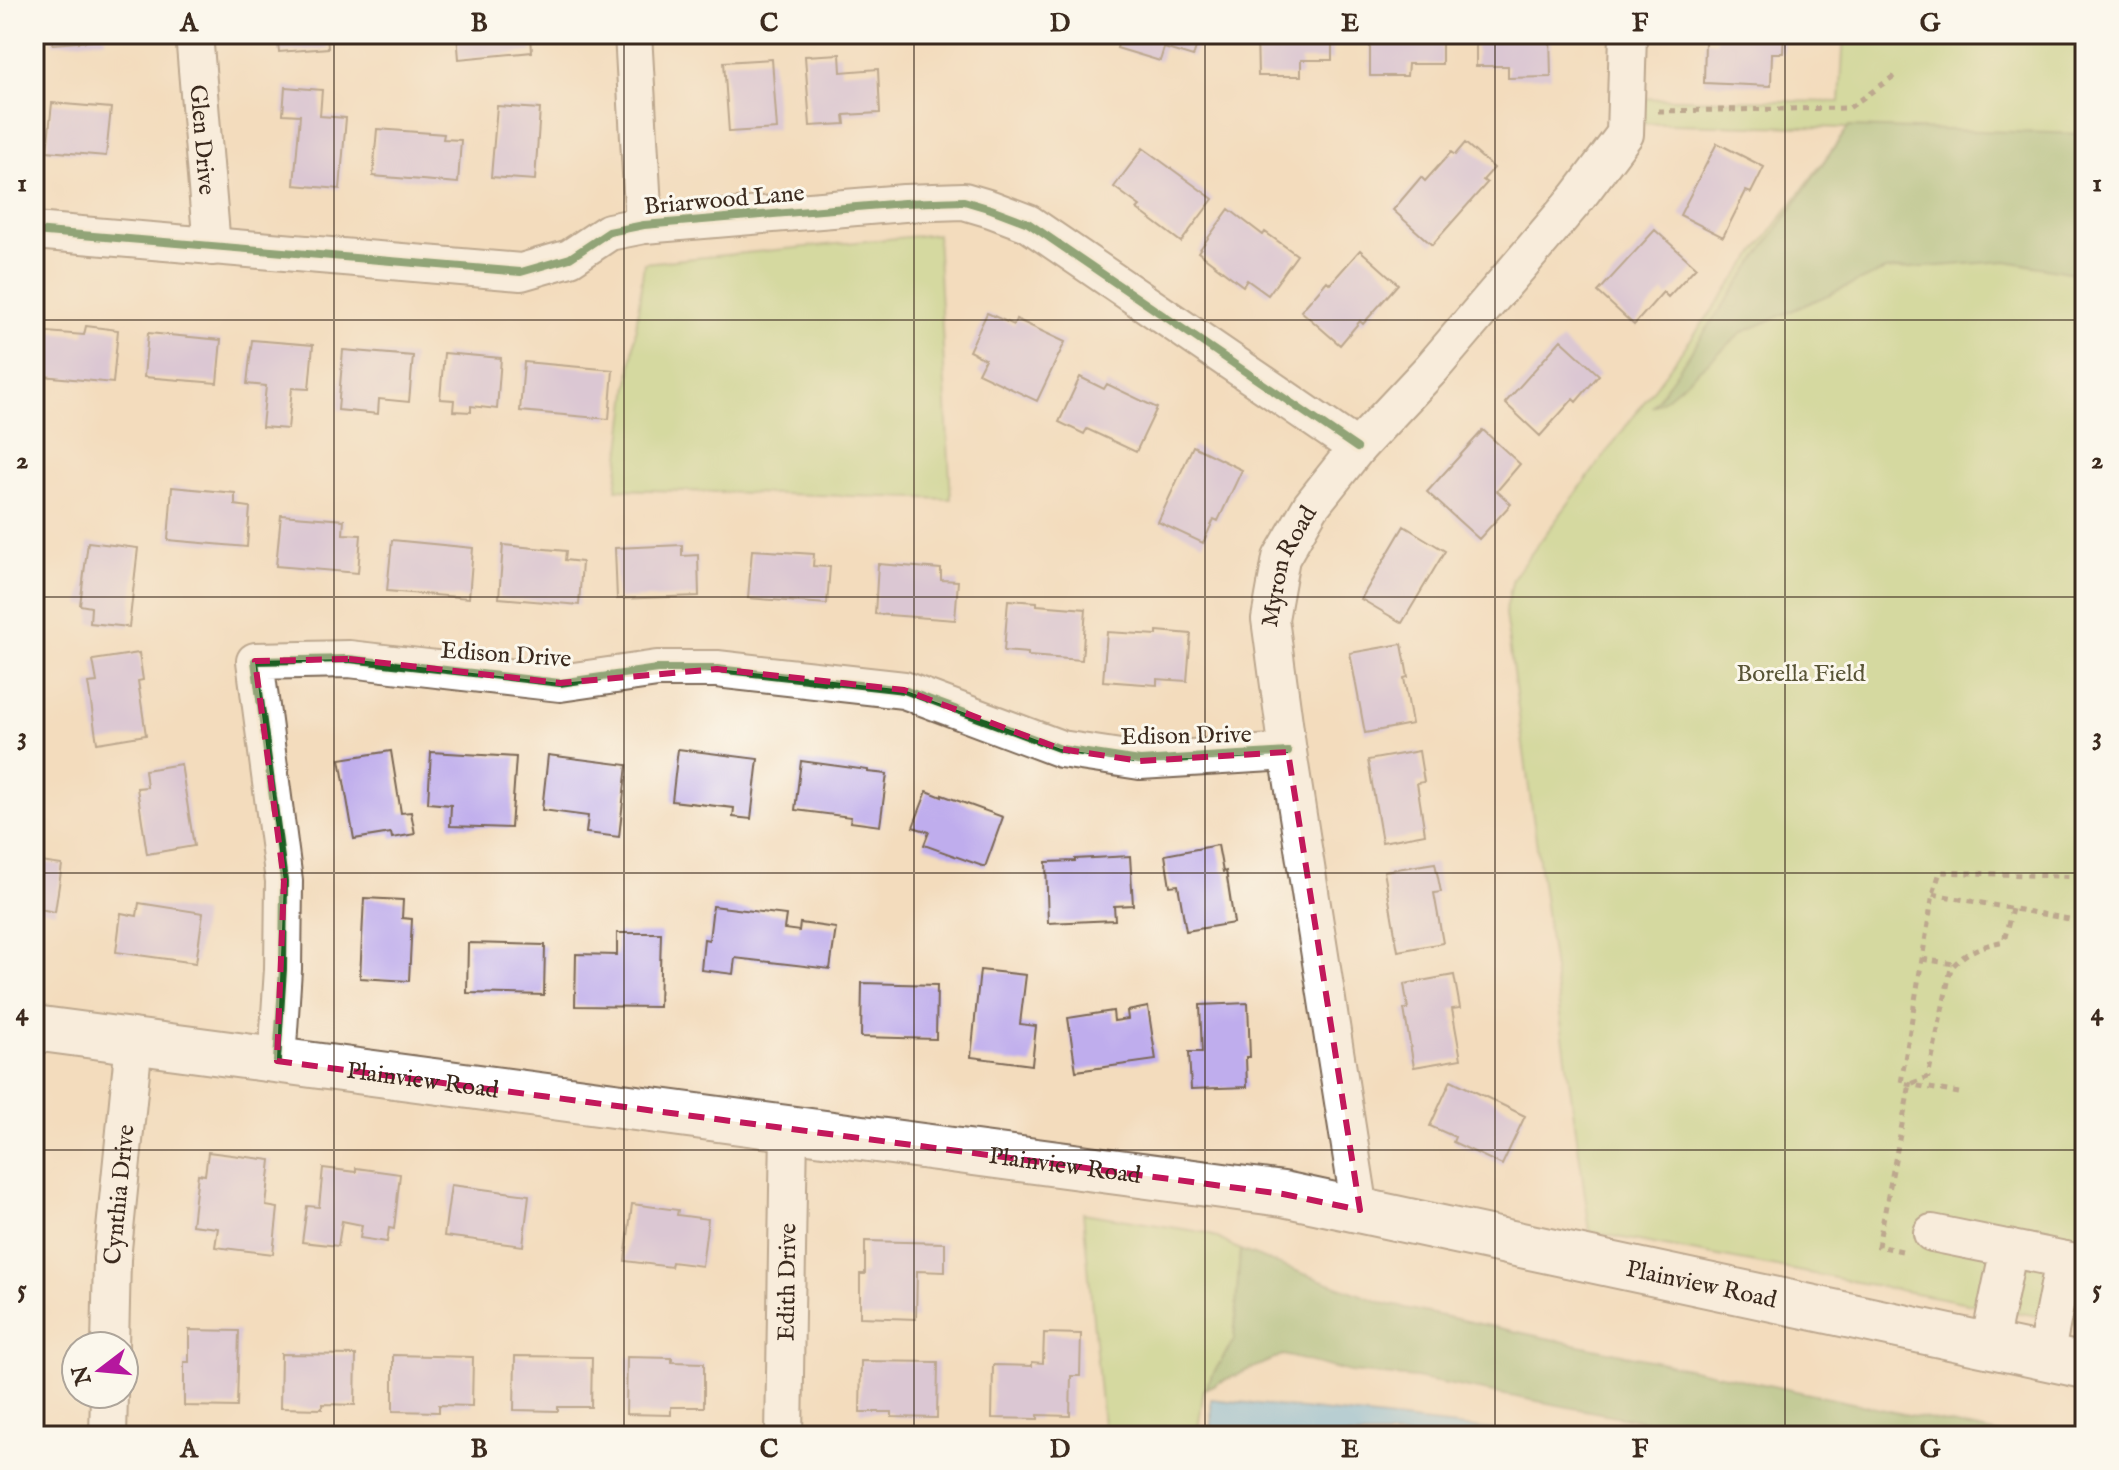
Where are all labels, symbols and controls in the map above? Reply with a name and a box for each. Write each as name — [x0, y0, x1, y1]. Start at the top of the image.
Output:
text: A — [179, 7, 199, 40]
text: B — [470, 7, 488, 40]
text: C — [760, 7, 779, 40]
text: D — [1050, 7, 1071, 40]
text: E — [1341, 7, 1359, 40]
text: F — [1632, 7, 1649, 40]
text: G — [1920, 7, 1941, 40]
street label: Glen Drive — [181, 83, 222, 196]
text: 1 — [17, 167, 27, 200]
text: 1 — [2092, 167, 2102, 200]
street label: Briarwood Lane — [643, 178, 806, 223]
text: 2 — [16, 444, 28, 477]
text: 2 — [2091, 444, 2103, 477]
street label: Myron Road — [1255, 501, 1325, 630]
street label: Edison Drive — [439, 635, 572, 676]
park label: Borella Field — [1736, 659, 1866, 690]
text: 3 — [17, 720, 27, 753]
street label: Edison Drive — [1120, 720, 1252, 753]
text: 3 — [2092, 720, 2102, 753]
text: 4 — [16, 996, 30, 1029]
text: 4 — [2091, 996, 2105, 1029]
street label: Plainview Road — [344, 1056, 500, 1107]
street label: Cynthia Drive — [98, 1123, 143, 1266]
street label: Plainview Road — [987, 1141, 1143, 1192]
street label: Edith Drive — [772, 1223, 804, 1341]
street label: Plainview Road — [1623, 1254, 1779, 1316]
text: 5 — [17, 1273, 27, 1306]
text: 5 — [2092, 1273, 2102, 1306]
north arrow — [60, 1330, 140, 1410]
text: N — [67, 1362, 99, 1389]
text: A — [179, 1433, 199, 1466]
text: B — [470, 1433, 488, 1466]
text: C — [760, 1433, 779, 1466]
text: D — [1050, 1433, 1071, 1466]
text: E — [1341, 1433, 1359, 1466]
text: F — [1632, 1433, 1649, 1466]
text: G — [1920, 1433, 1941, 1466]

